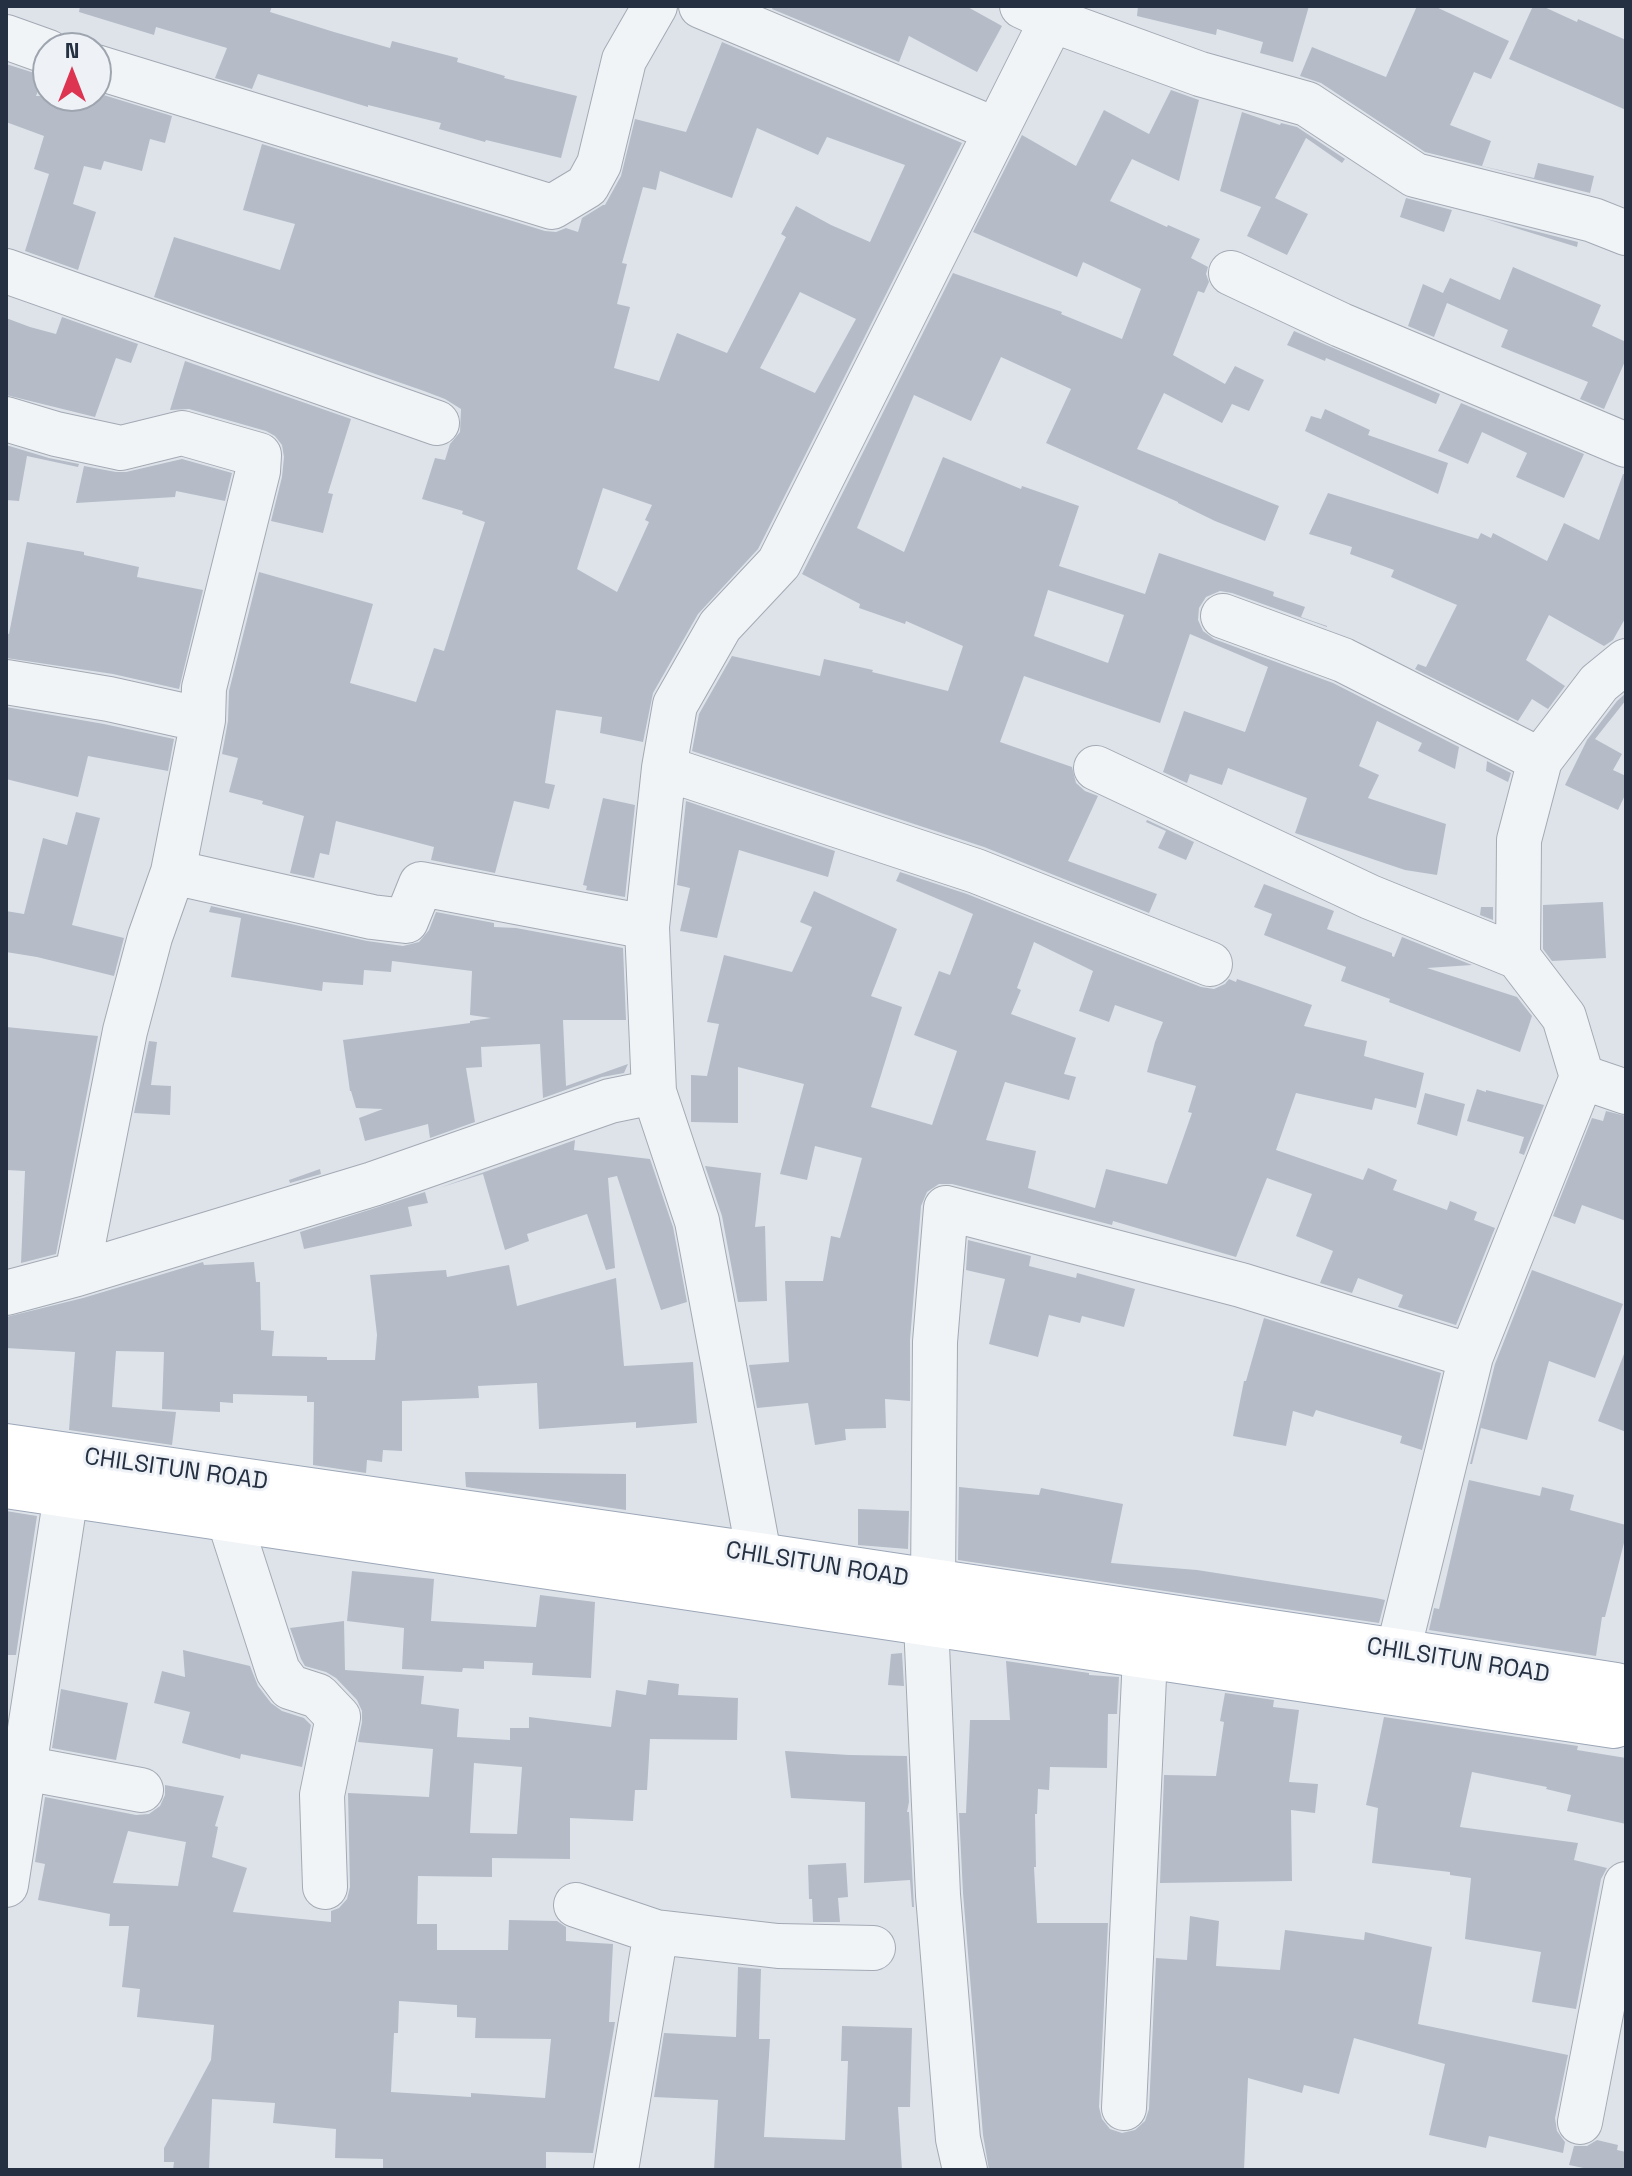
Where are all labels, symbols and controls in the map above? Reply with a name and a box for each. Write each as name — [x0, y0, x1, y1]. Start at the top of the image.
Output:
north arrow — [32, 32, 112, 112]
text: N — [65, 36, 79, 64]
street label: CHILSITUN ROAD — [82, 1443, 270, 1497]
street label: CHILSITUN ROAD — [723, 1536, 911, 1594]
street label: CHILSITUN ROAD — [1364, 1632, 1552, 1690]

